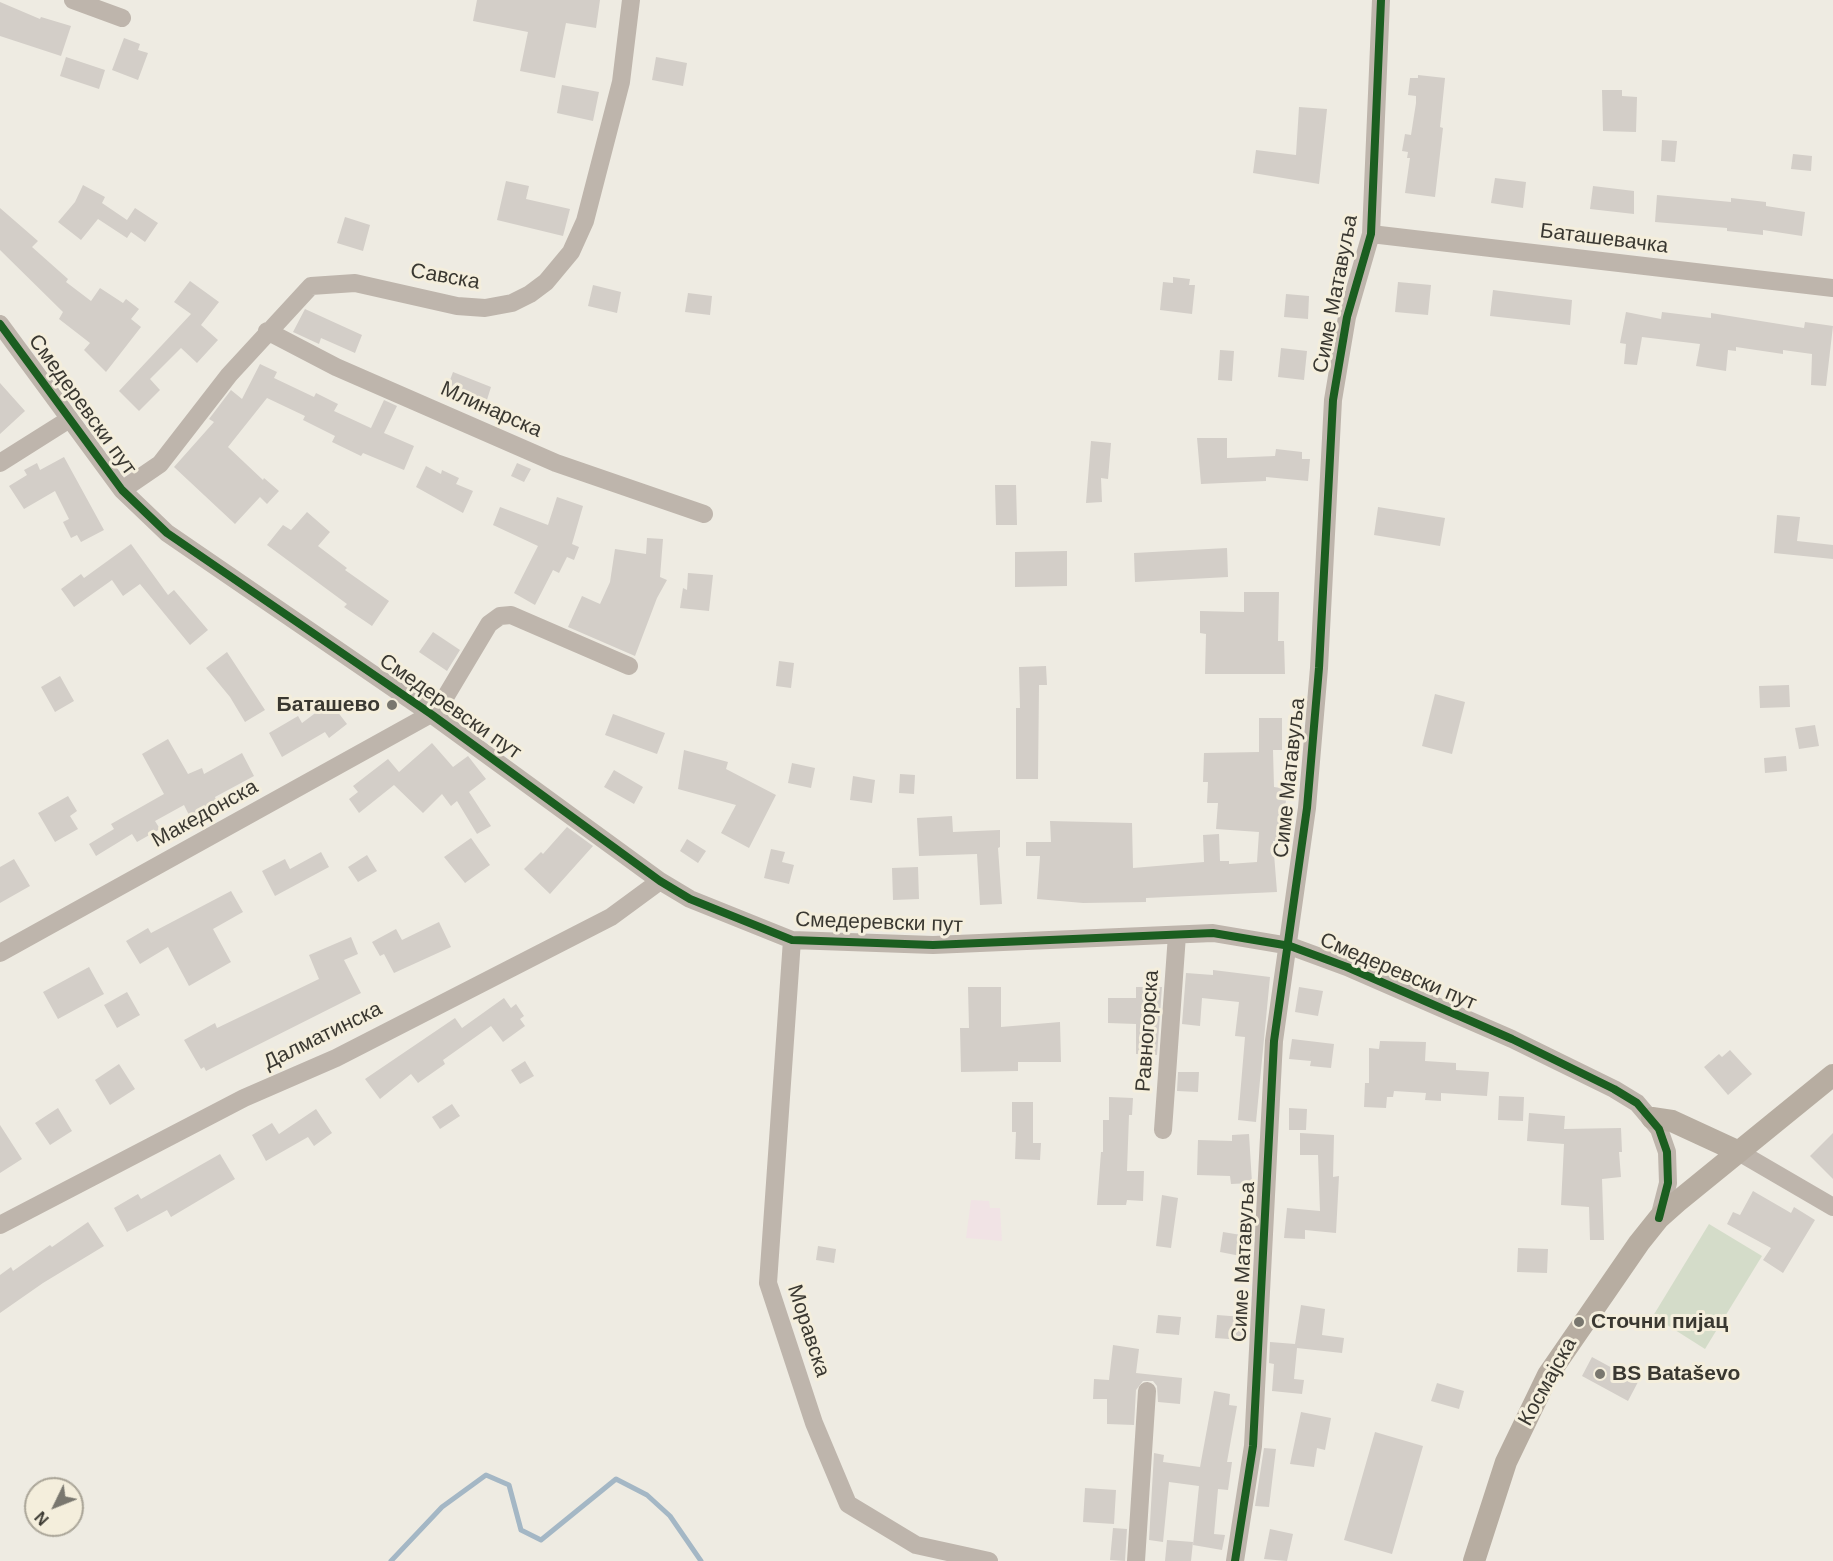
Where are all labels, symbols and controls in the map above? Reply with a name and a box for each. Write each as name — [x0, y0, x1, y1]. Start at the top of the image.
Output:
street label: Симе Матавуља — [1308, 213, 1364, 375]
street label: Баташевачка — [1538, 219, 1670, 259]
street label: Савска — [408, 259, 482, 295]
street label: Смедеревски пут — [22, 330, 142, 480]
street label: Млинарска — [436, 376, 546, 444]
street label: Смедеревски пут — [374, 649, 526, 765]
place label: Баташево — [277, 692, 380, 718]
street label: Симе Матавуља — [1269, 697, 1311, 859]
marker: Баташево — [385, 698, 399, 712]
street label: Македонска — [148, 775, 262, 853]
street label: Смедеревски пут — [795, 907, 963, 939]
street label: Смедеревски пут — [1316, 928, 1480, 1016]
street label: Равногорска — [1131, 969, 1165, 1093]
street label: Далматинска — [260, 996, 386, 1076]
street label: Симе Матавуља — [1227, 1181, 1261, 1343]
street label: Моравска — [781, 1282, 835, 1380]
place label: Сточни пијац — [1591, 1309, 1728, 1335]
marker: Сточни пијац — [1572, 1315, 1586, 1329]
street label: Космајска — [1513, 1333, 1583, 1431]
place label: BS Bataševo — [1612, 1361, 1740, 1387]
marker: BS Bataševo — [1593, 1367, 1607, 1381]
north arrow — [24, 1477, 84, 1537]
text: N — [32, 1508, 52, 1528]

